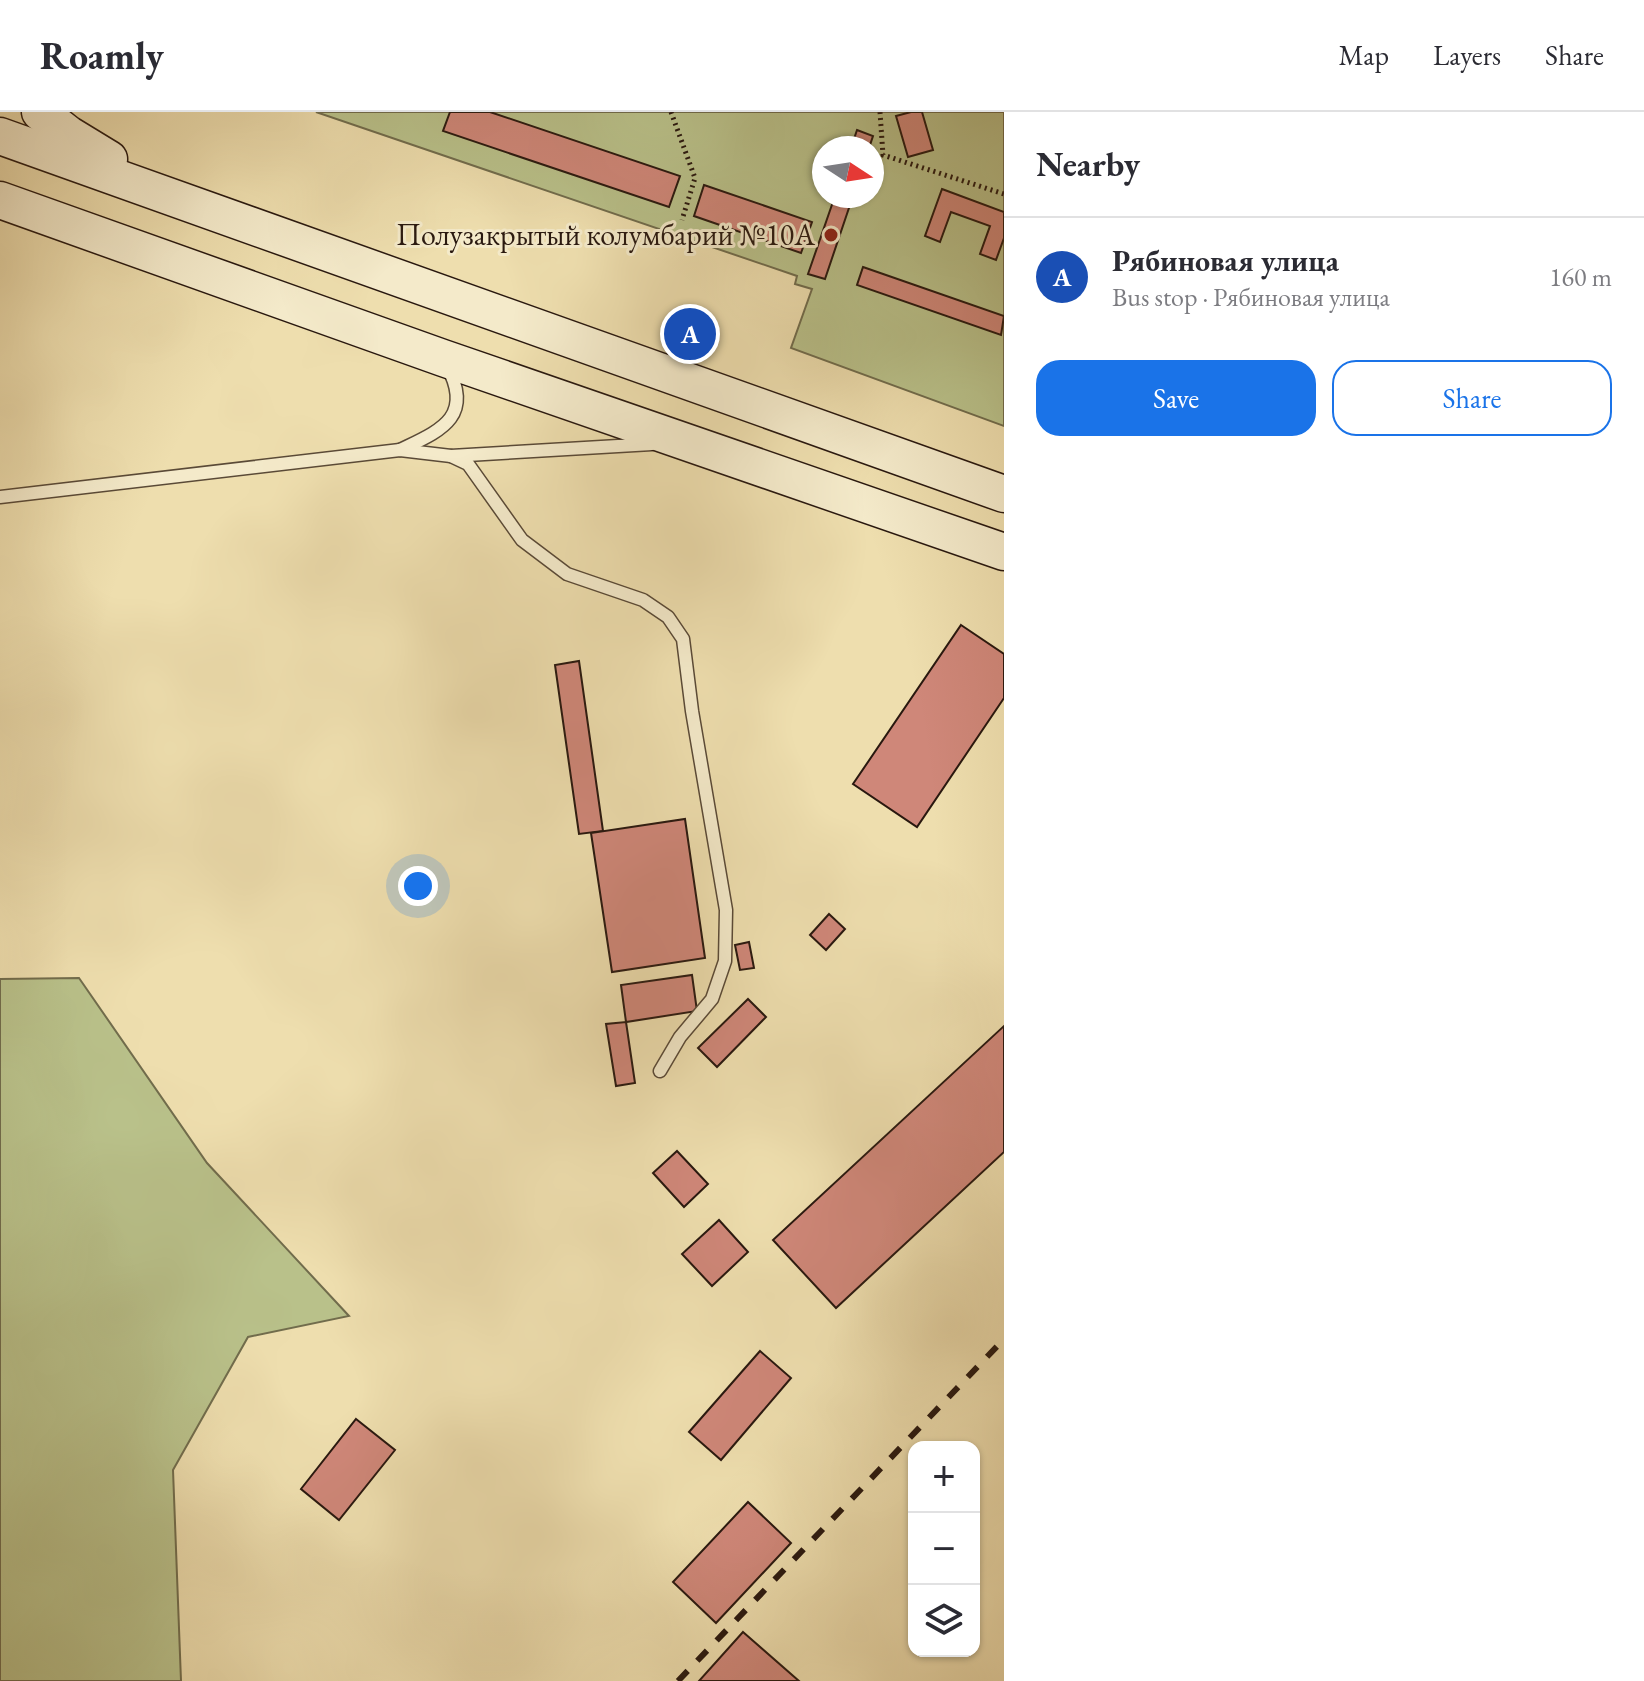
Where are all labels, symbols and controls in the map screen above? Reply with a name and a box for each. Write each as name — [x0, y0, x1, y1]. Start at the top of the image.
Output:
text: Roamly — [40, 31, 164, 80]
text: Map — [1339, 37, 1389, 73]
text: Layers — [1433, 37, 1501, 73]
text: Share — [1545, 37, 1604, 73]
north arrow — [812, 136, 884, 208]
text: Nearby — [1036, 142, 1140, 186]
place label: Полузакрытый колумбарий №10А — [396, 215, 815, 254]
marker: Полузакрытый колумбарий №10А — [822, 226, 840, 244]
text: Рябиновая улица — [1112, 241, 1339, 280]
text: A — [1053, 260, 1071, 294]
text: 160 m — [1549, 260, 1612, 294]
text: Bus stop · Рябиновая улица — [1112, 280, 1390, 314]
pin: A — [664, 304, 716, 364]
button: Save — [1036, 360, 1316, 436]
button: Share — [1332, 360, 1612, 436]
your location — [398, 866, 438, 906]
map controls — [908, 1441, 980, 1657]
button: + — [908, 1441, 980, 1513]
button: − — [908, 1513, 980, 1585]
button: layers — [908, 1585, 980, 1657]

